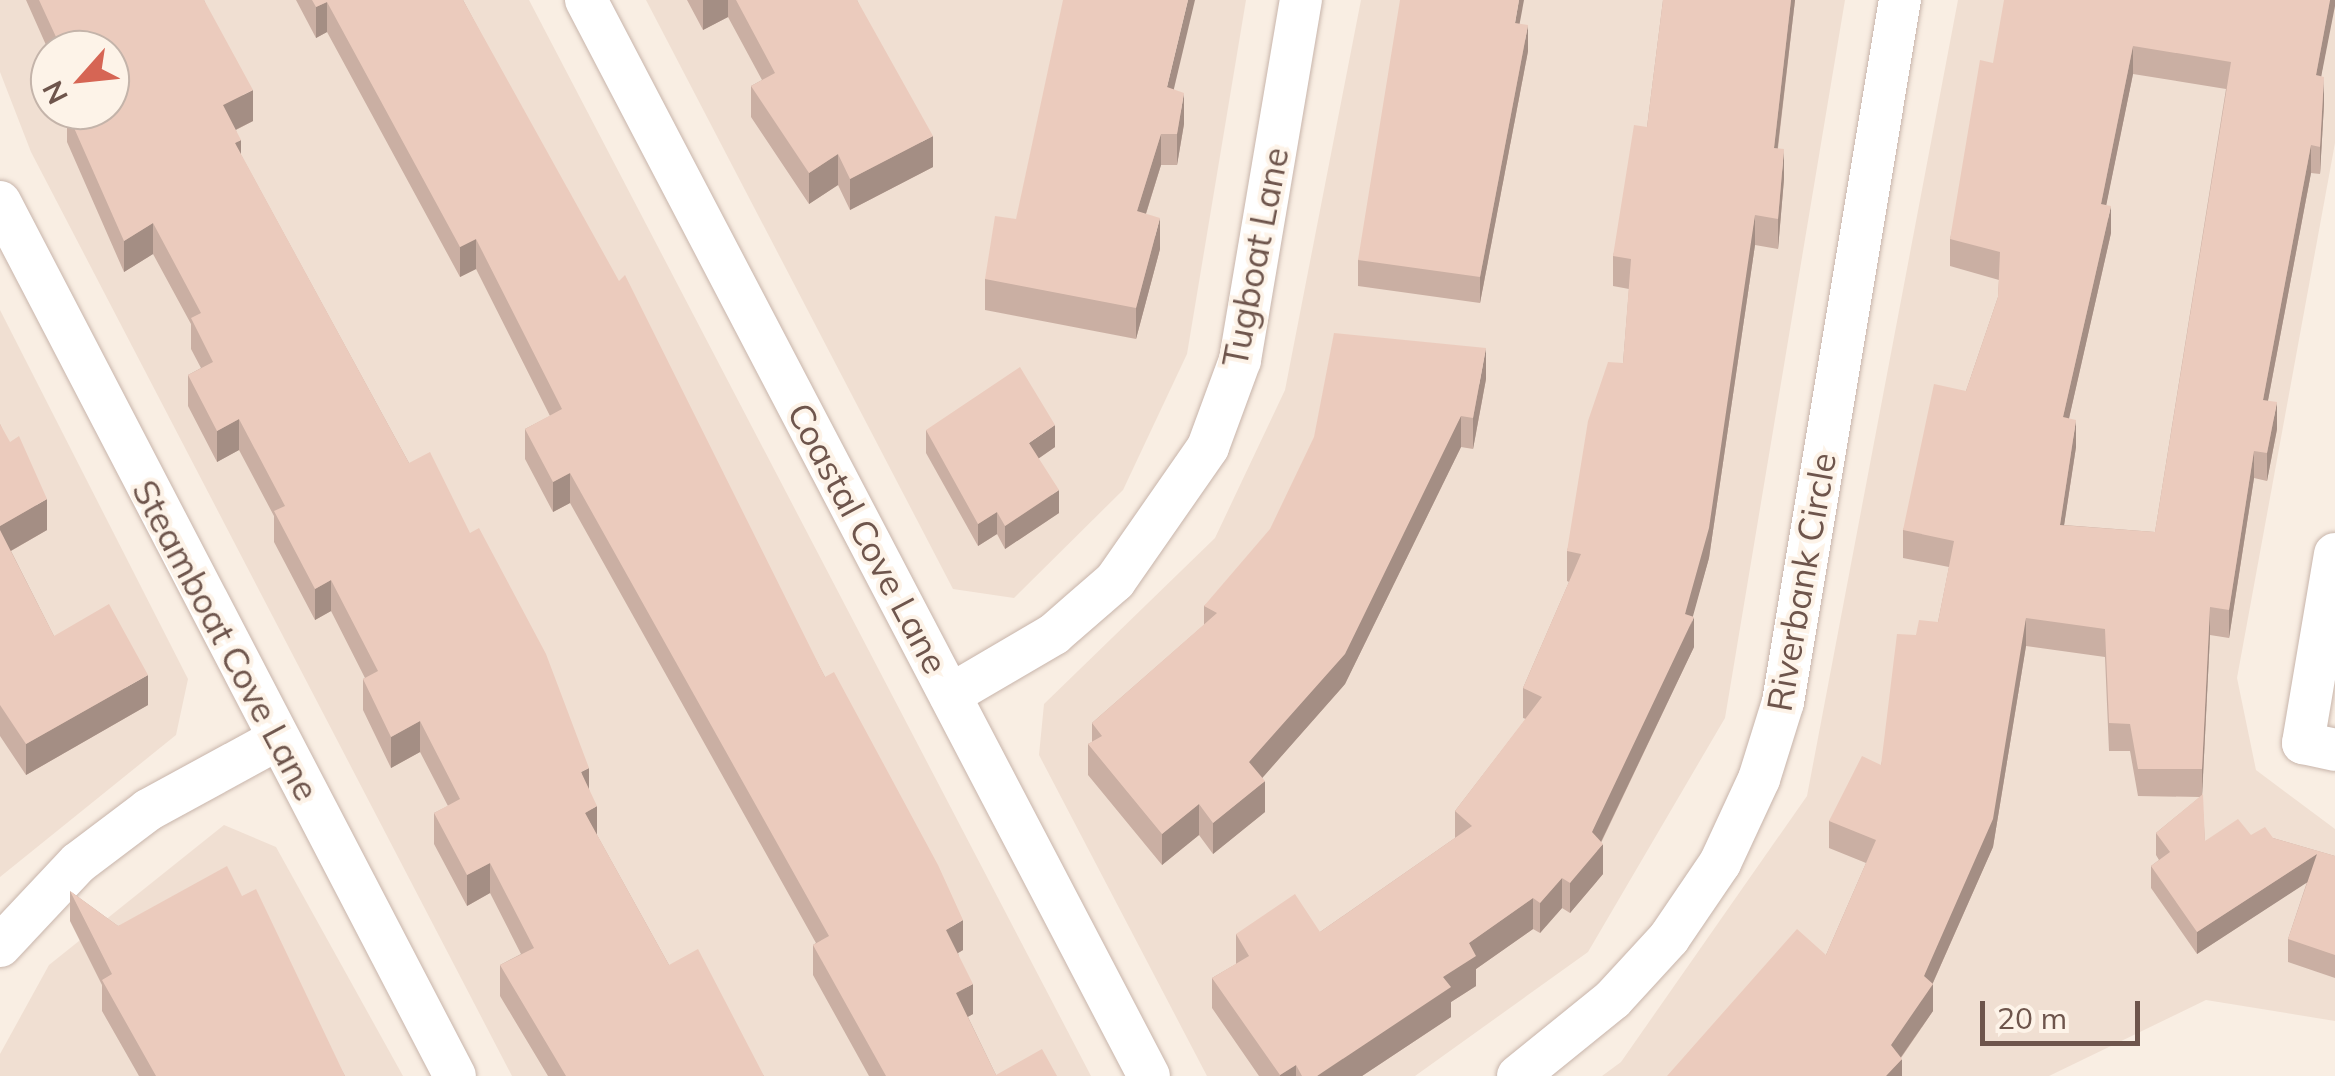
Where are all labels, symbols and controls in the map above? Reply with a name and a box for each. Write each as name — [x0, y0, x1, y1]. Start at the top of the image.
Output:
north arrow — [30, 30, 130, 130]
text: N — [34, 76, 75, 110]
street label: Tugboat Lane — [1213, 144, 1297, 370]
street label: Coastal Cove Lane — [779, 396, 957, 680]
street label: Riverbank Circle — [1758, 449, 1844, 715]
street label: Steamboat Cove Lane — [124, 473, 328, 807]
scale bar — [1985, 981, 2145, 1043]
text: 20 m — [1997, 999, 2067, 1037]

